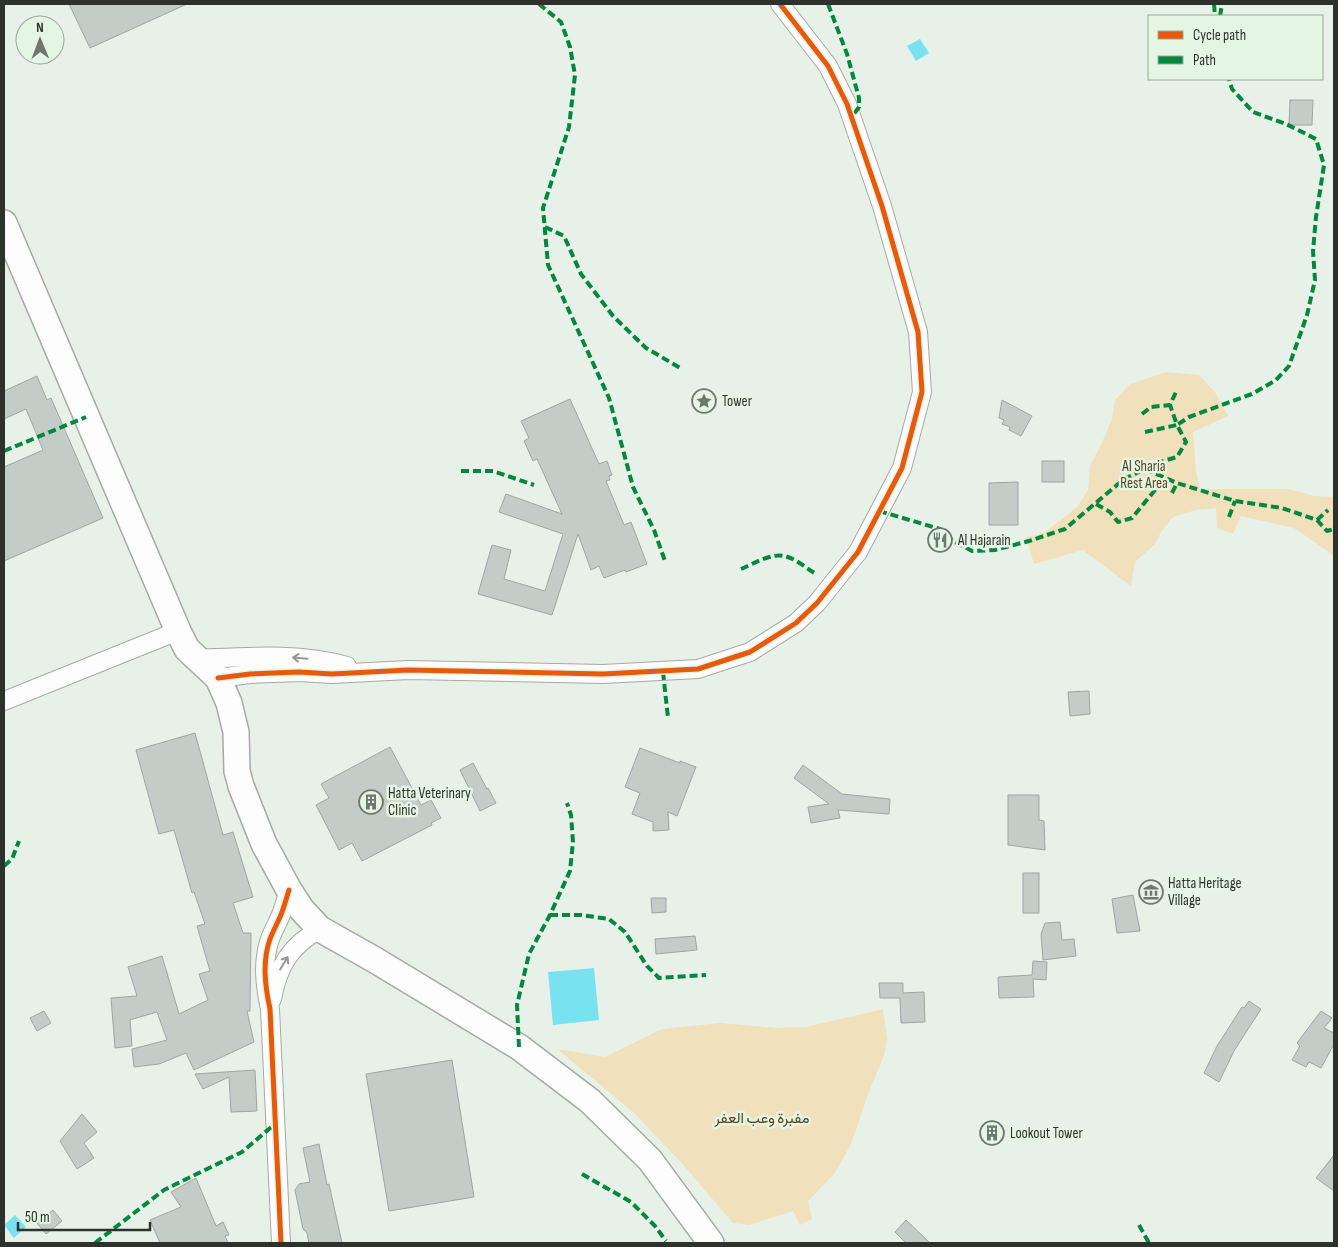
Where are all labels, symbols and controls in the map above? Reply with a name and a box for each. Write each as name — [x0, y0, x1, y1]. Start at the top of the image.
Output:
north arrow — [15, 15, 65, 65]
legend — [1148, 15, 1323, 80]
text: N — [36, 19, 44, 36]
text: Cycle path — [1193, 26, 1246, 45]
text: Path — [1193, 51, 1216, 70]
place icon: Tower — [691, 388, 717, 414]
place label: Tower — [722, 392, 753, 411]
park label: Al Sharia Rest Area — [1120, 457, 1168, 493]
restaurant icon: Al Hajarain — [927, 527, 953, 553]
place label: Al Hajarain — [957, 531, 1011, 550]
one-way arrow — [292, 653, 308, 663]
place label: Hatta Veterinary Clinic — [388, 784, 471, 820]
building icon: Hatta Veterinary Clinic — [358, 789, 384, 815]
place label: Hatta Heritage Village — [1168, 874, 1242, 910]
museum icon: Hatta Heritage Village — [1138, 879, 1164, 905]
one-way arrow — [278, 956, 289, 970]
park label: مفبرة وعب العفر — [713, 1109, 810, 1128]
building icon: Lookout Tower — [979, 1120, 1005, 1146]
place label: Lookout Tower — [1010, 1124, 1083, 1143]
scale bar — [18, 1200, 150, 1232]
text: 50 m — [25, 1208, 50, 1227]

